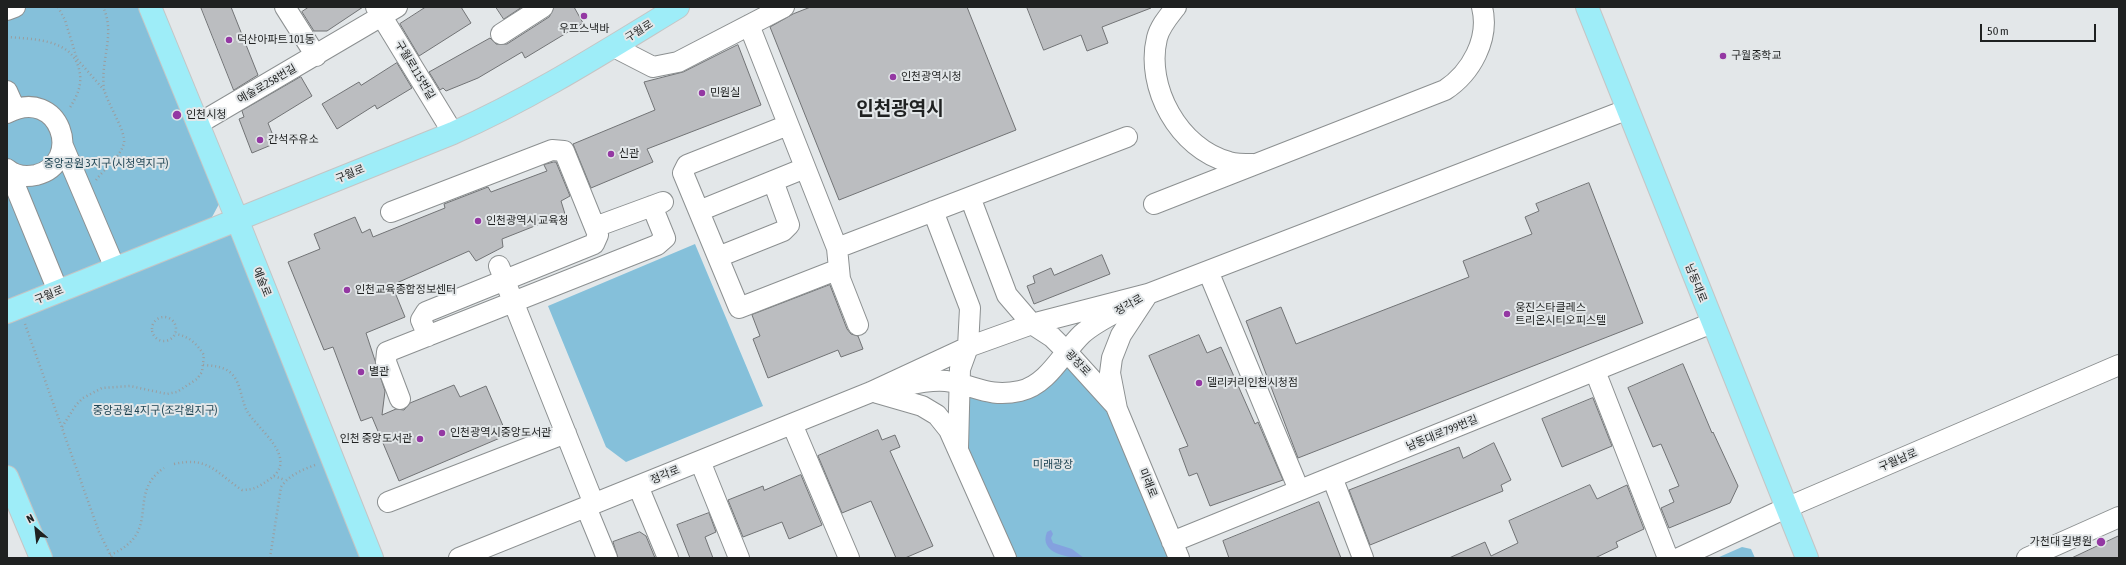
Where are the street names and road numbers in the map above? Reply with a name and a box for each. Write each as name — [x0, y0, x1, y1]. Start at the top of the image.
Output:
street label: 구월로 — [623, 17, 655, 45]
street label: 구월로115번길 — [392, 38, 438, 102]
street label: 예술로258번길 — [235, 62, 299, 106]
street label: 구월로 — [333, 162, 367, 186]
street label: 남동대로 — [1682, 262, 1710, 304]
street label: 예술로 — [250, 265, 274, 299]
street label: 구월로 — [32, 283, 66, 307]
street label: 정각로 — [1113, 292, 1145, 318]
street label: 광장로 — [1063, 347, 1093, 379]
street label: 남동대로799번길 — [1404, 413, 1480, 453]
street label: 구월남로 — [1877, 446, 1919, 474]
street label: 정각로 — [648, 463, 682, 487]
street label: 미래로 — [1136, 466, 1160, 500]

